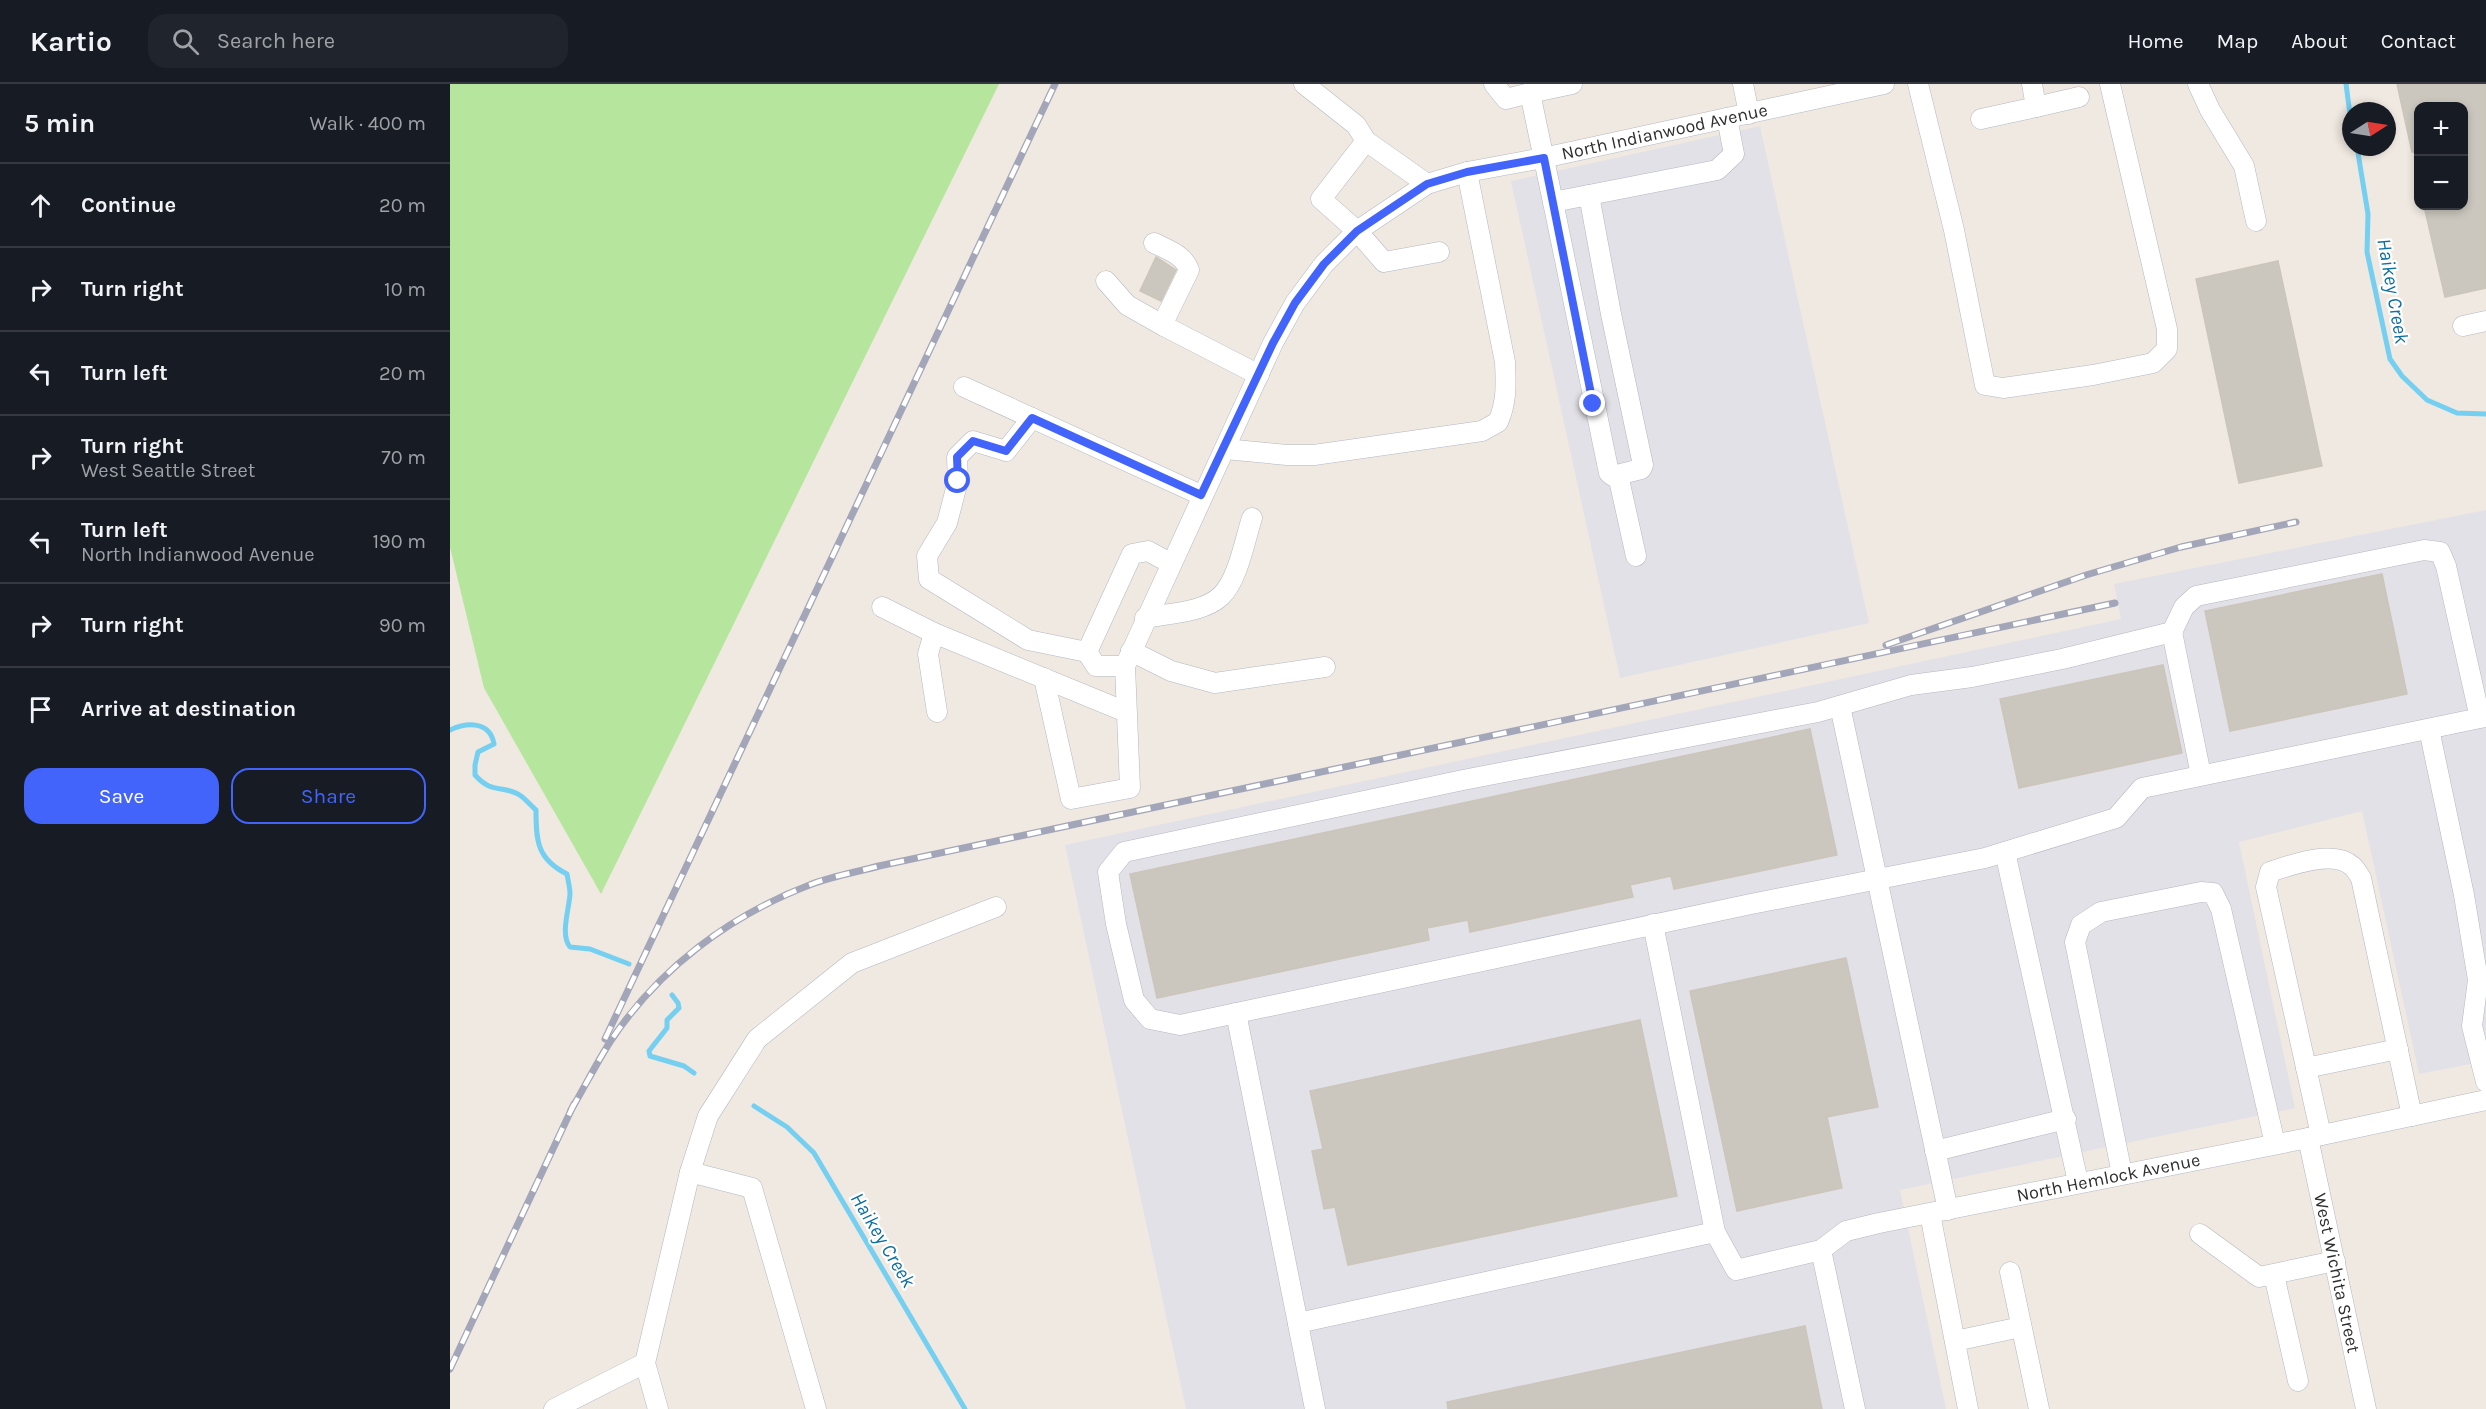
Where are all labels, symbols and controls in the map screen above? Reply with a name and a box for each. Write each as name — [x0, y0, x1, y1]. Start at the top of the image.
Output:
search box — [148, 14, 568, 68]
text: Kartio — [30, 25, 112, 58]
icon: search — [169, 25, 202, 58]
text: Search here — [217, 28, 335, 54]
text: Home — [2128, 29, 2184, 53]
text: Map — [2217, 29, 2258, 53]
text: About — [2291, 29, 2348, 53]
text: Contact — [2381, 29, 2456, 53]
street label: North Indianwood Avenue — [1559, 99, 1770, 165]
north arrow — [2342, 102, 2396, 156]
map controls — [2414, 102, 2468, 210]
button: + — [2414, 102, 2468, 156]
text: 5 min — [24, 108, 95, 139]
text: Walk · 400 m — [309, 112, 426, 135]
button: − — [2414, 156, 2468, 210]
icon: ahead — [24, 189, 57, 222]
text: Continue — [81, 192, 176, 218]
text: 20 m — [379, 194, 426, 217]
water label: Haikey Creek — [2372, 237, 2414, 346]
icon: right — [24, 273, 57, 306]
text: Turn right — [81, 276, 184, 302]
text: 10 m — [384, 278, 426, 301]
icon: left — [24, 357, 57, 390]
text: Turn left — [81, 360, 168, 386]
text: 20 m — [379, 362, 426, 385]
route end — [1579, 390, 1605, 416]
text: Turn right — [81, 433, 184, 459]
icon: right — [24, 441, 57, 474]
text: 70 m — [381, 446, 426, 469]
text: West Seattle Street — [81, 459, 255, 482]
route start — [944, 467, 970, 493]
text: Turn left — [81, 517, 168, 543]
icon: left — [24, 525, 57, 558]
text: 190 m — [372, 530, 426, 553]
text: North Indianwood Avenue — [81, 543, 315, 566]
icon: right — [24, 609, 57, 642]
text: Turn right — [81, 612, 184, 638]
text: 90 m — [379, 614, 426, 637]
icon: arrive — [24, 693, 57, 726]
text: Arrive at destination — [81, 696, 296, 722]
button: Save — [24, 768, 219, 824]
button: Share — [231, 768, 426, 824]
street label: North Hemlock Avenue — [2015, 1149, 2202, 1207]
water label: Haikey Creek — [846, 1188, 921, 1292]
street label: West Wichita Street — [2309, 1191, 2365, 1355]

